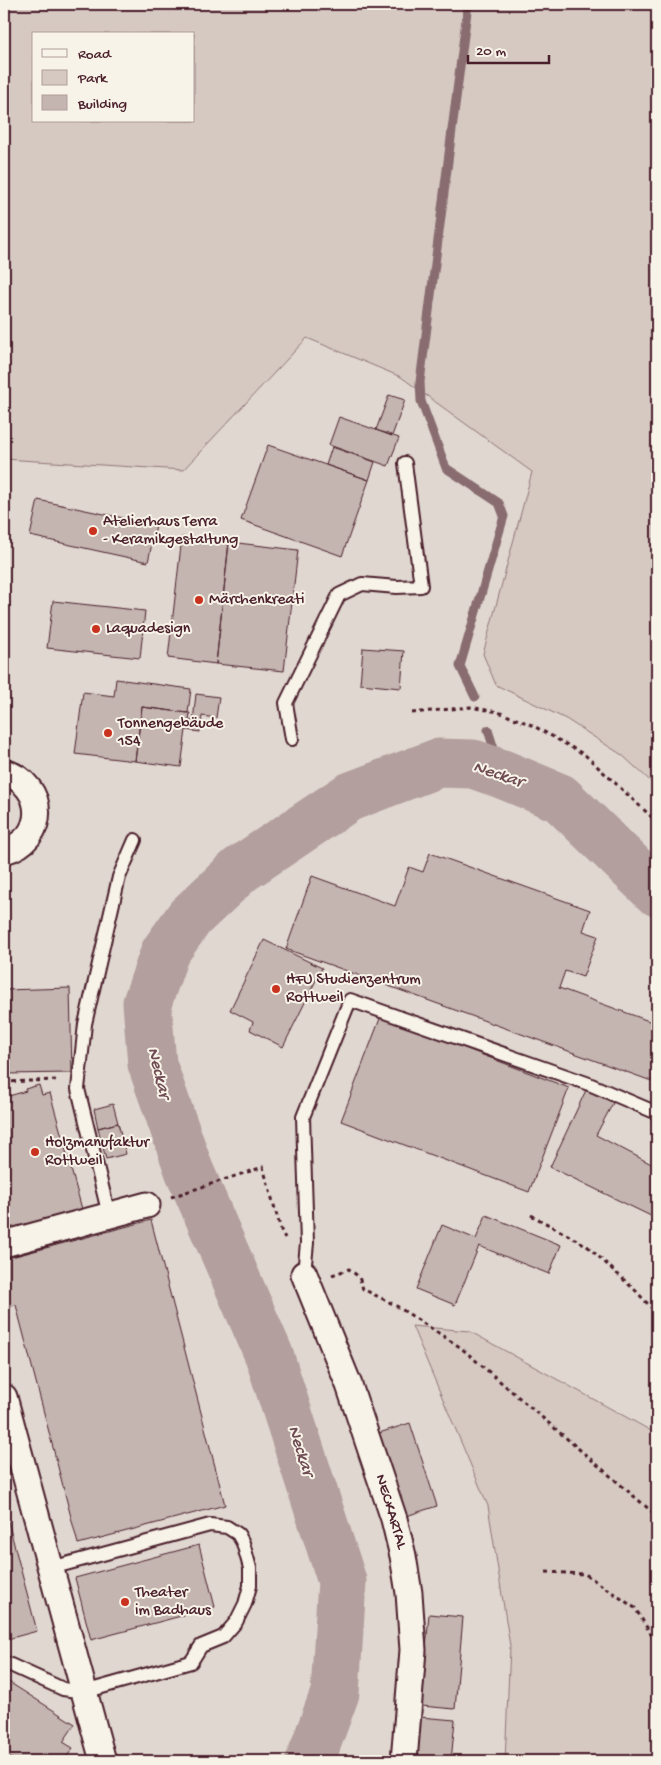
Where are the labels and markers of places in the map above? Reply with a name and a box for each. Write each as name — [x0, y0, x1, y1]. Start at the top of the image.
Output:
place label: Atelierhaus Terra - Keramikgestaltung — [103, 513, 238, 550]
marker: Atelierhaus Terra - Keramikgestaltung — [87, 525, 99, 537]
place label: Märchenkreati — [209, 591, 304, 610]
marker: Märchenkreati — [193, 594, 205, 606]
place label: Laquadesign — [106, 620, 191, 639]
marker: Laquadesign — [90, 623, 102, 635]
place label: Tonnengebäude 154 — [117, 715, 224, 752]
marker: Tonnengebäude 154 — [102, 727, 114, 739]
place label: HFU Studienzentrum Rottweil — [286, 971, 421, 1008]
marker: HFU Studienzentrum Rottweil — [270, 983, 282, 995]
place label: Holzmanufaktur Rottweil — [45, 1134, 150, 1171]
marker: Holzmanufaktur Rottweil — [29, 1146, 41, 1158]
place label: Theater im Badhaus — [134, 1584, 212, 1621]
marker: Theater im Badhaus — [119, 1596, 131, 1608]

